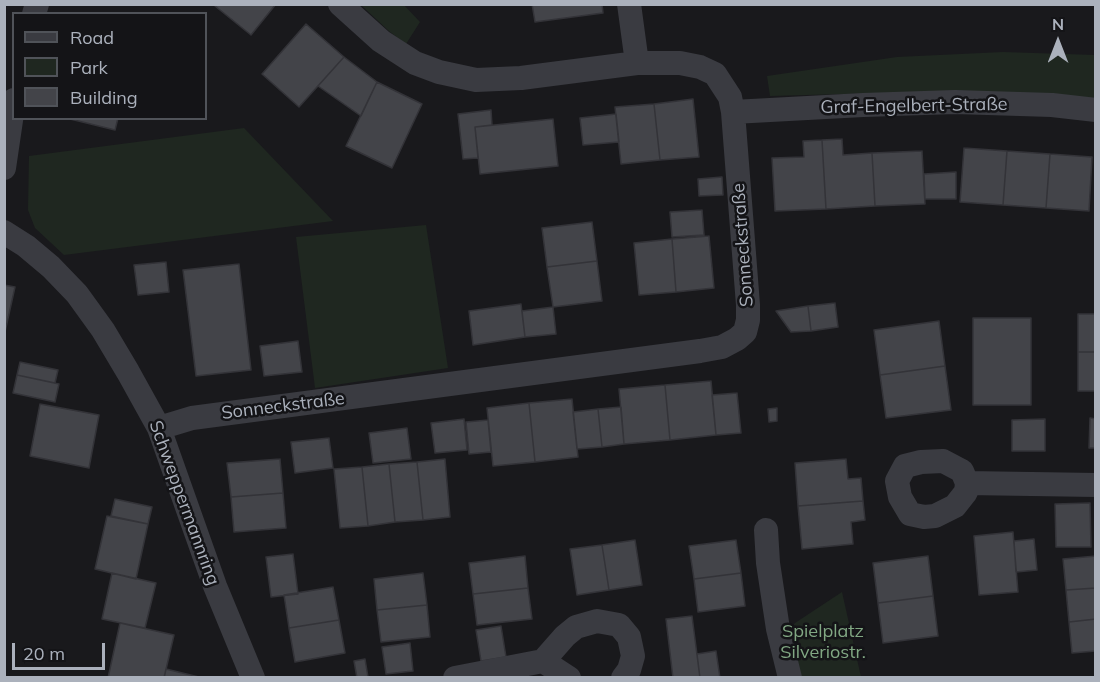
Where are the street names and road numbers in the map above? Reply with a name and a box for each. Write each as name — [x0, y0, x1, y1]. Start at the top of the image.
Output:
street label: Graf-Engelbert-Straße — [820, 94, 1008, 118]
street label: Sonneckstraße — [728, 182, 758, 308]
street label: Sonneckstraße — [220, 388, 346, 424]
street label: Schweppermannring — [144, 418, 224, 588]

